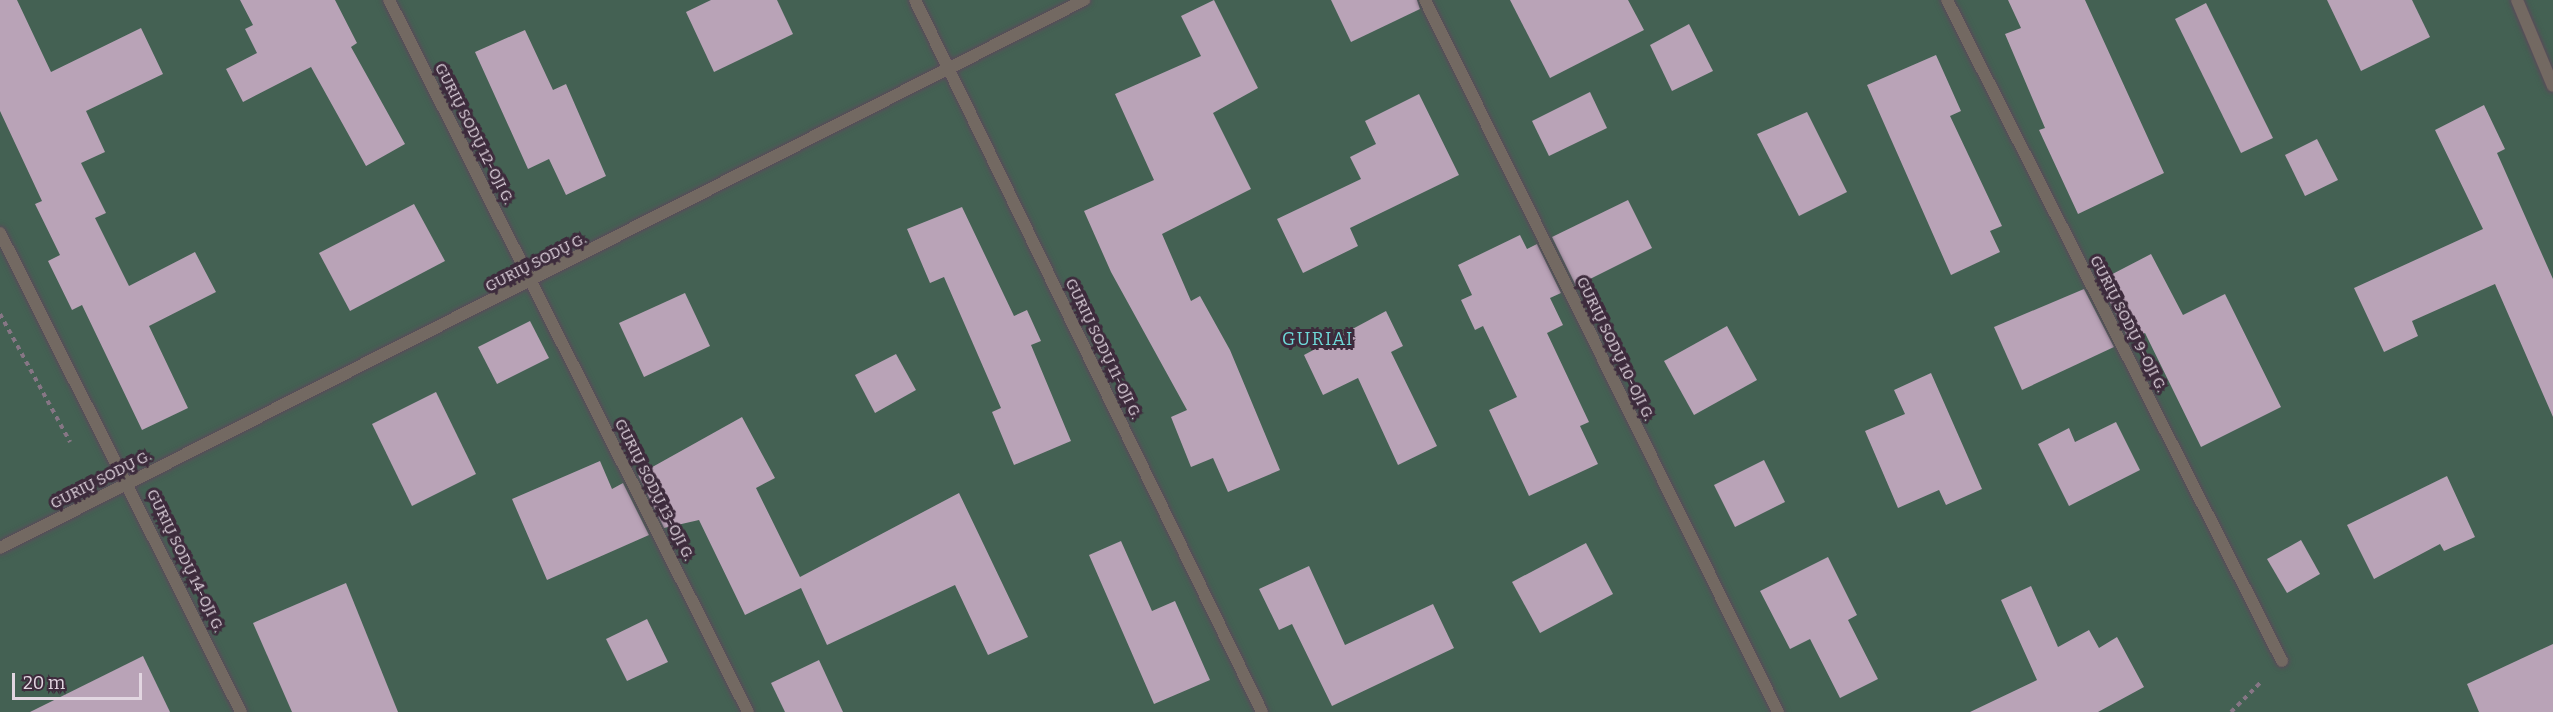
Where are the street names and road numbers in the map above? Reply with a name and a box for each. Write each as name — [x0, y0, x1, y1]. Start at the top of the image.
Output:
street label: GURIŲ SODŲ 12-OJI G. — [431, 60, 517, 208]
street label: GURIŲ SODŲ G. — [483, 230, 589, 296]
street label: GURIŲ SODŲ 9-OJI G. — [2086, 253, 2170, 395]
street label: GURIŲ SODŲ 10-OJI G. — [1572, 274, 1658, 424]
street label: GURIŲ SODŲ 11-OJI G. — [1061, 276, 1145, 422]
street label: GURIŲ SODŲ 13-OJI G. — [610, 416, 698, 564]
street label: GURIŲ SODŲ G. — [48, 447, 154, 513]
street label: GURIŲ SODŲ 14-OJI G. — [143, 487, 227, 635]

